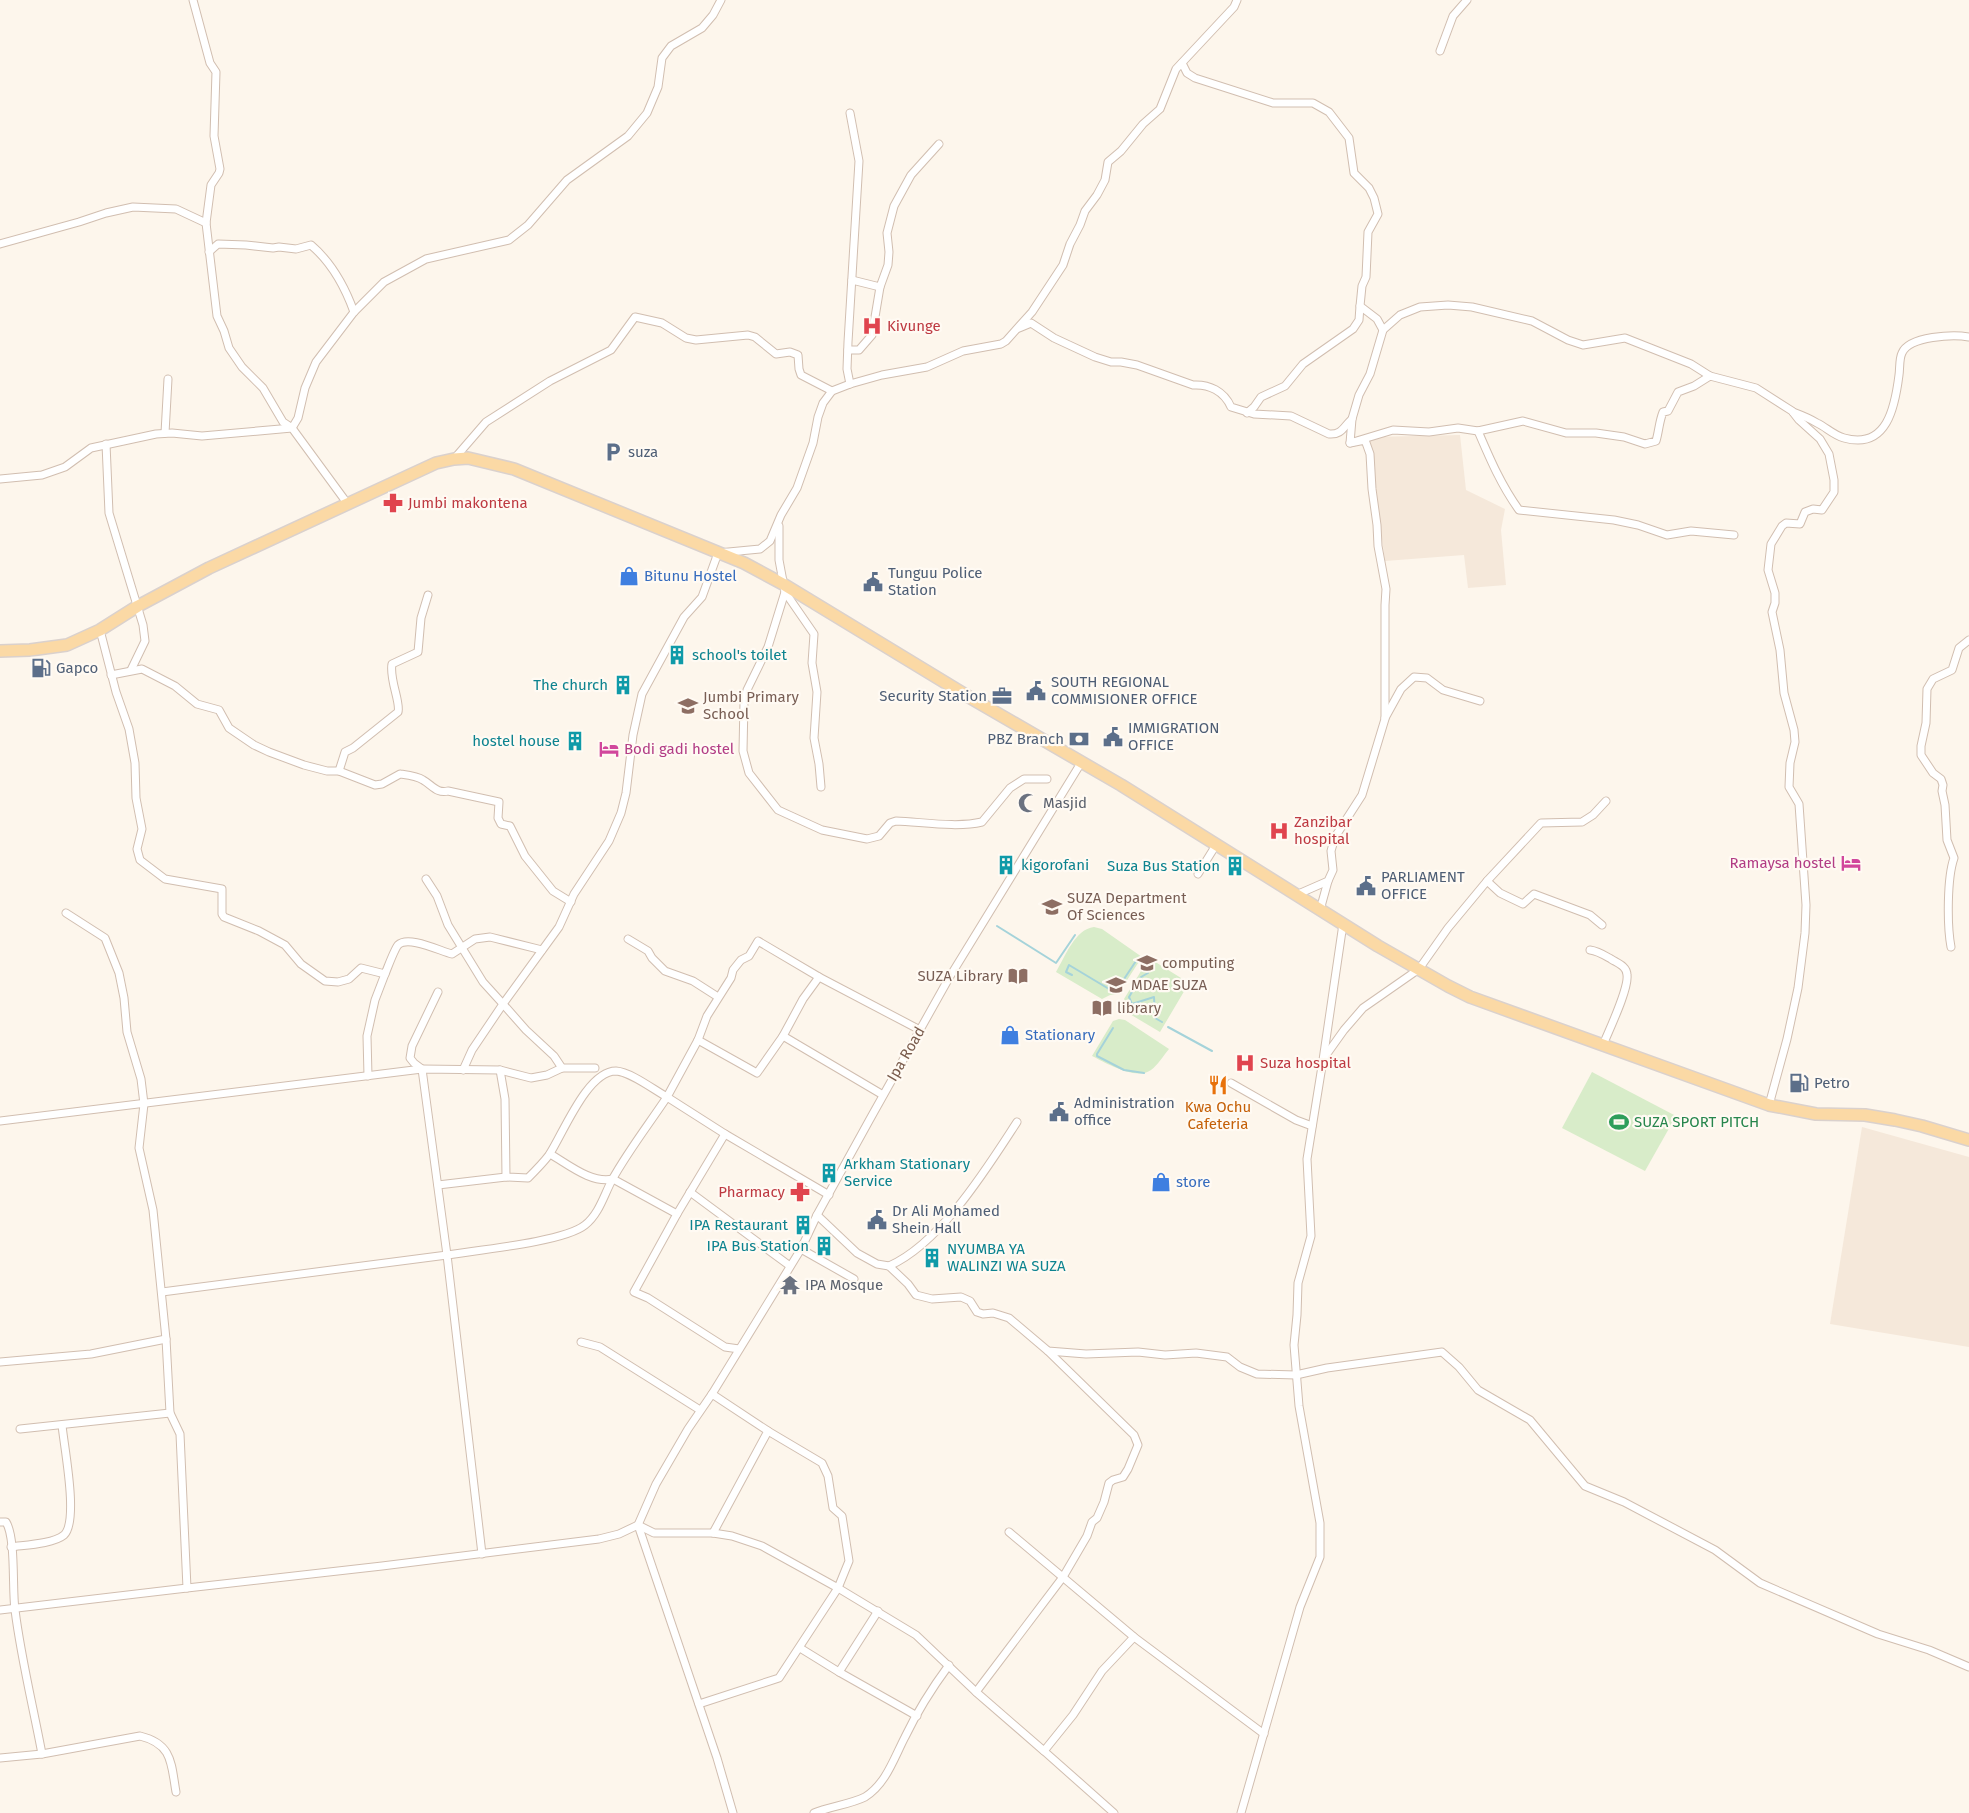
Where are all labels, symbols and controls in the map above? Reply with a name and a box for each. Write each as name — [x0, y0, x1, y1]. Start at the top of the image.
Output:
hospital icon: Kivunge — [861, 315, 883, 337]
place label: Kivunge — [887, 317, 941, 335]
parking icon: suza — [602, 441, 624, 463]
place label: suza — [628, 443, 658, 461]
pharmacy icon: Jumbi makontena — [382, 492, 404, 514]
place label: Jumbi makontena — [408, 494, 528, 512]
place label: Tunguu Police Station — [888, 564, 982, 599]
shop icon: Bitunu Hostel — [618, 565, 640, 587]
place label: Bitunu Hostel — [644, 567, 737, 585]
public building icon: Tunguu Police Station — [862, 571, 884, 593]
building icon: school's toilet — [666, 644, 688, 666]
place label: school's toilet — [692, 646, 787, 664]
fuel station icon: Gapco — [30, 657, 52, 679]
place label: Gapco — [56, 659, 98, 677]
place label: SOUTH REGIONAL COMMISIONER OFFICE — [1051, 673, 1197, 708]
building icon: The church — [612, 674, 634, 696]
place label: The church — [533, 676, 608, 694]
public building icon: SOUTH REGIONAL COMMISIONER OFFICE — [1025, 680, 1047, 702]
office icon: Security Station — [991, 685, 1013, 707]
place label: Security Station — [879, 687, 987, 705]
place label: Jumbi Primary School — [703, 688, 800, 723]
school or university icon: Jumbi Primary School — [677, 695, 699, 717]
place label: IMMIGRATION OFFICE — [1128, 719, 1219, 754]
public building icon: IMMIGRATION OFFICE — [1102, 726, 1124, 748]
bank icon: PBZ Branch — [1068, 728, 1090, 750]
building icon: hostel house — [564, 730, 586, 752]
place label: PBZ Branch — [987, 730, 1064, 748]
place label: hostel house — [472, 732, 560, 750]
hotel icon: Bodi gadi hostel — [598, 738, 620, 760]
place label: Bodi gadi hostel — [624, 740, 735, 758]
mosque icon: Masjid — [1017, 792, 1039, 814]
place label: Masjid — [1043, 794, 1087, 812]
place label: Zanzibar hospital — [1294, 813, 1352, 848]
hospital icon: Zanzibar hospital — [1268, 820, 1290, 842]
hotel icon: Ramaysa hostel — [1840, 852, 1862, 874]
building icon: kigorofani — [995, 854, 1017, 876]
place label: Ramaysa hostel — [1730, 854, 1837, 872]
building icon: Suza Bus Station — [1224, 855, 1246, 877]
place label: kigorofani — [1021, 856, 1089, 874]
place label: Suza Bus Station — [1107, 857, 1220, 875]
place label: PARLIAMENT OFFICE — [1381, 868, 1465, 903]
public building icon: PARLIAMENT OFFICE — [1355, 875, 1377, 897]
place label: SUZA Department Of Sciences — [1067, 889, 1187, 924]
school or university icon: SUZA Department Of Sciences — [1041, 896, 1063, 918]
school or university icon: computing — [1136, 952, 1158, 974]
place label: computing — [1162, 954, 1235, 972]
library icon: SUZA Library — [1007, 965, 1029, 987]
place label: SUZA Library — [917, 967, 1004, 985]
school or university icon: MDAE SUZA — [1105, 974, 1127, 996]
place label: MDAE SUZA — [1131, 976, 1208, 994]
library icon: library — [1091, 997, 1113, 1019]
place label: library — [1117, 999, 1162, 1017]
street label: Ipa Road — [883, 1024, 929, 1084]
shop icon: Stationary — [999, 1024, 1021, 1046]
place label: Stationary — [1025, 1026, 1096, 1044]
hospital icon: Suza hospital — [1234, 1052, 1256, 1074]
place label: Suza hospital — [1260, 1054, 1351, 1072]
fuel station icon: Petro — [1788, 1072, 1810, 1094]
restaurant icon: Kwa Ochu Cafeteria — [1207, 1074, 1229, 1096]
place label: Petro — [1814, 1074, 1850, 1092]
place label: Administration office — [1074, 1094, 1175, 1129]
place label: Kwa Ochu Cafeteria — [1185, 1098, 1251, 1133]
public building icon: Administration office — [1048, 1101, 1070, 1123]
sports icon: SUZA SPORT PITCH — [1608, 1111, 1630, 1133]
place label: SUZA SPORT PITCH — [1634, 1113, 1759, 1131]
place label: Arkham Stationary Service — [844, 1155, 971, 1190]
building icon: Arkham Stationary Service — [818, 1162, 840, 1184]
shop icon: store — [1150, 1171, 1172, 1193]
place label: store — [1176, 1173, 1210, 1191]
pharmacy icon: Pharmacy — [789, 1181, 811, 1203]
place label: Pharmacy — [718, 1183, 786, 1201]
place label: Dr Ali Mohamed Shein Hall — [892, 1202, 1000, 1237]
public building icon: Dr Ali Mohamed Shein Hall — [866, 1209, 888, 1231]
building icon: IPA Restaurant — [792, 1214, 814, 1236]
place label: IPA Restaurant — [689, 1216, 789, 1234]
building icon: IPA Bus Station — [813, 1235, 835, 1257]
place label: IPA Bus Station — [707, 1237, 809, 1255]
place label: NYUMBA YA WALINZI WA SUZA — [947, 1240, 1066, 1275]
building icon: NYUMBA YA WALINZI WA SUZA — [921, 1247, 943, 1269]
temple icon: IPA Mosque — [779, 1274, 801, 1296]
place label: IPA Mosque — [805, 1276, 883, 1294]

